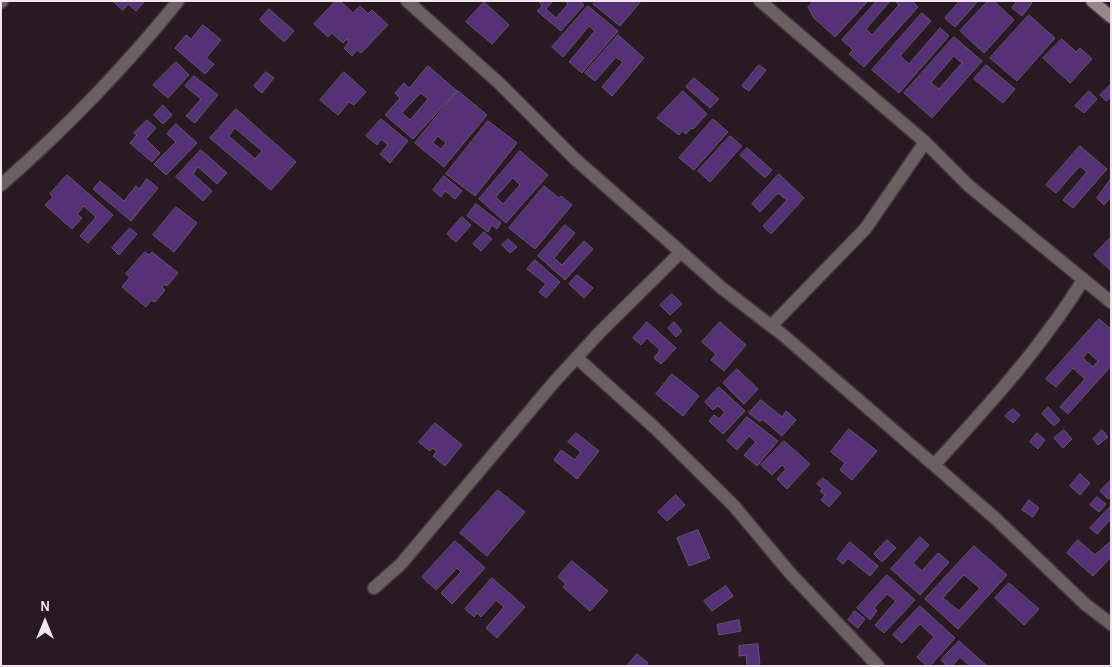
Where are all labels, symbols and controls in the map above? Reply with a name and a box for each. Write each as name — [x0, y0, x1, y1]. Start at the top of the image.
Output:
north arrow — [20, 597, 70, 647]
text: N — [40, 600, 50, 614]

